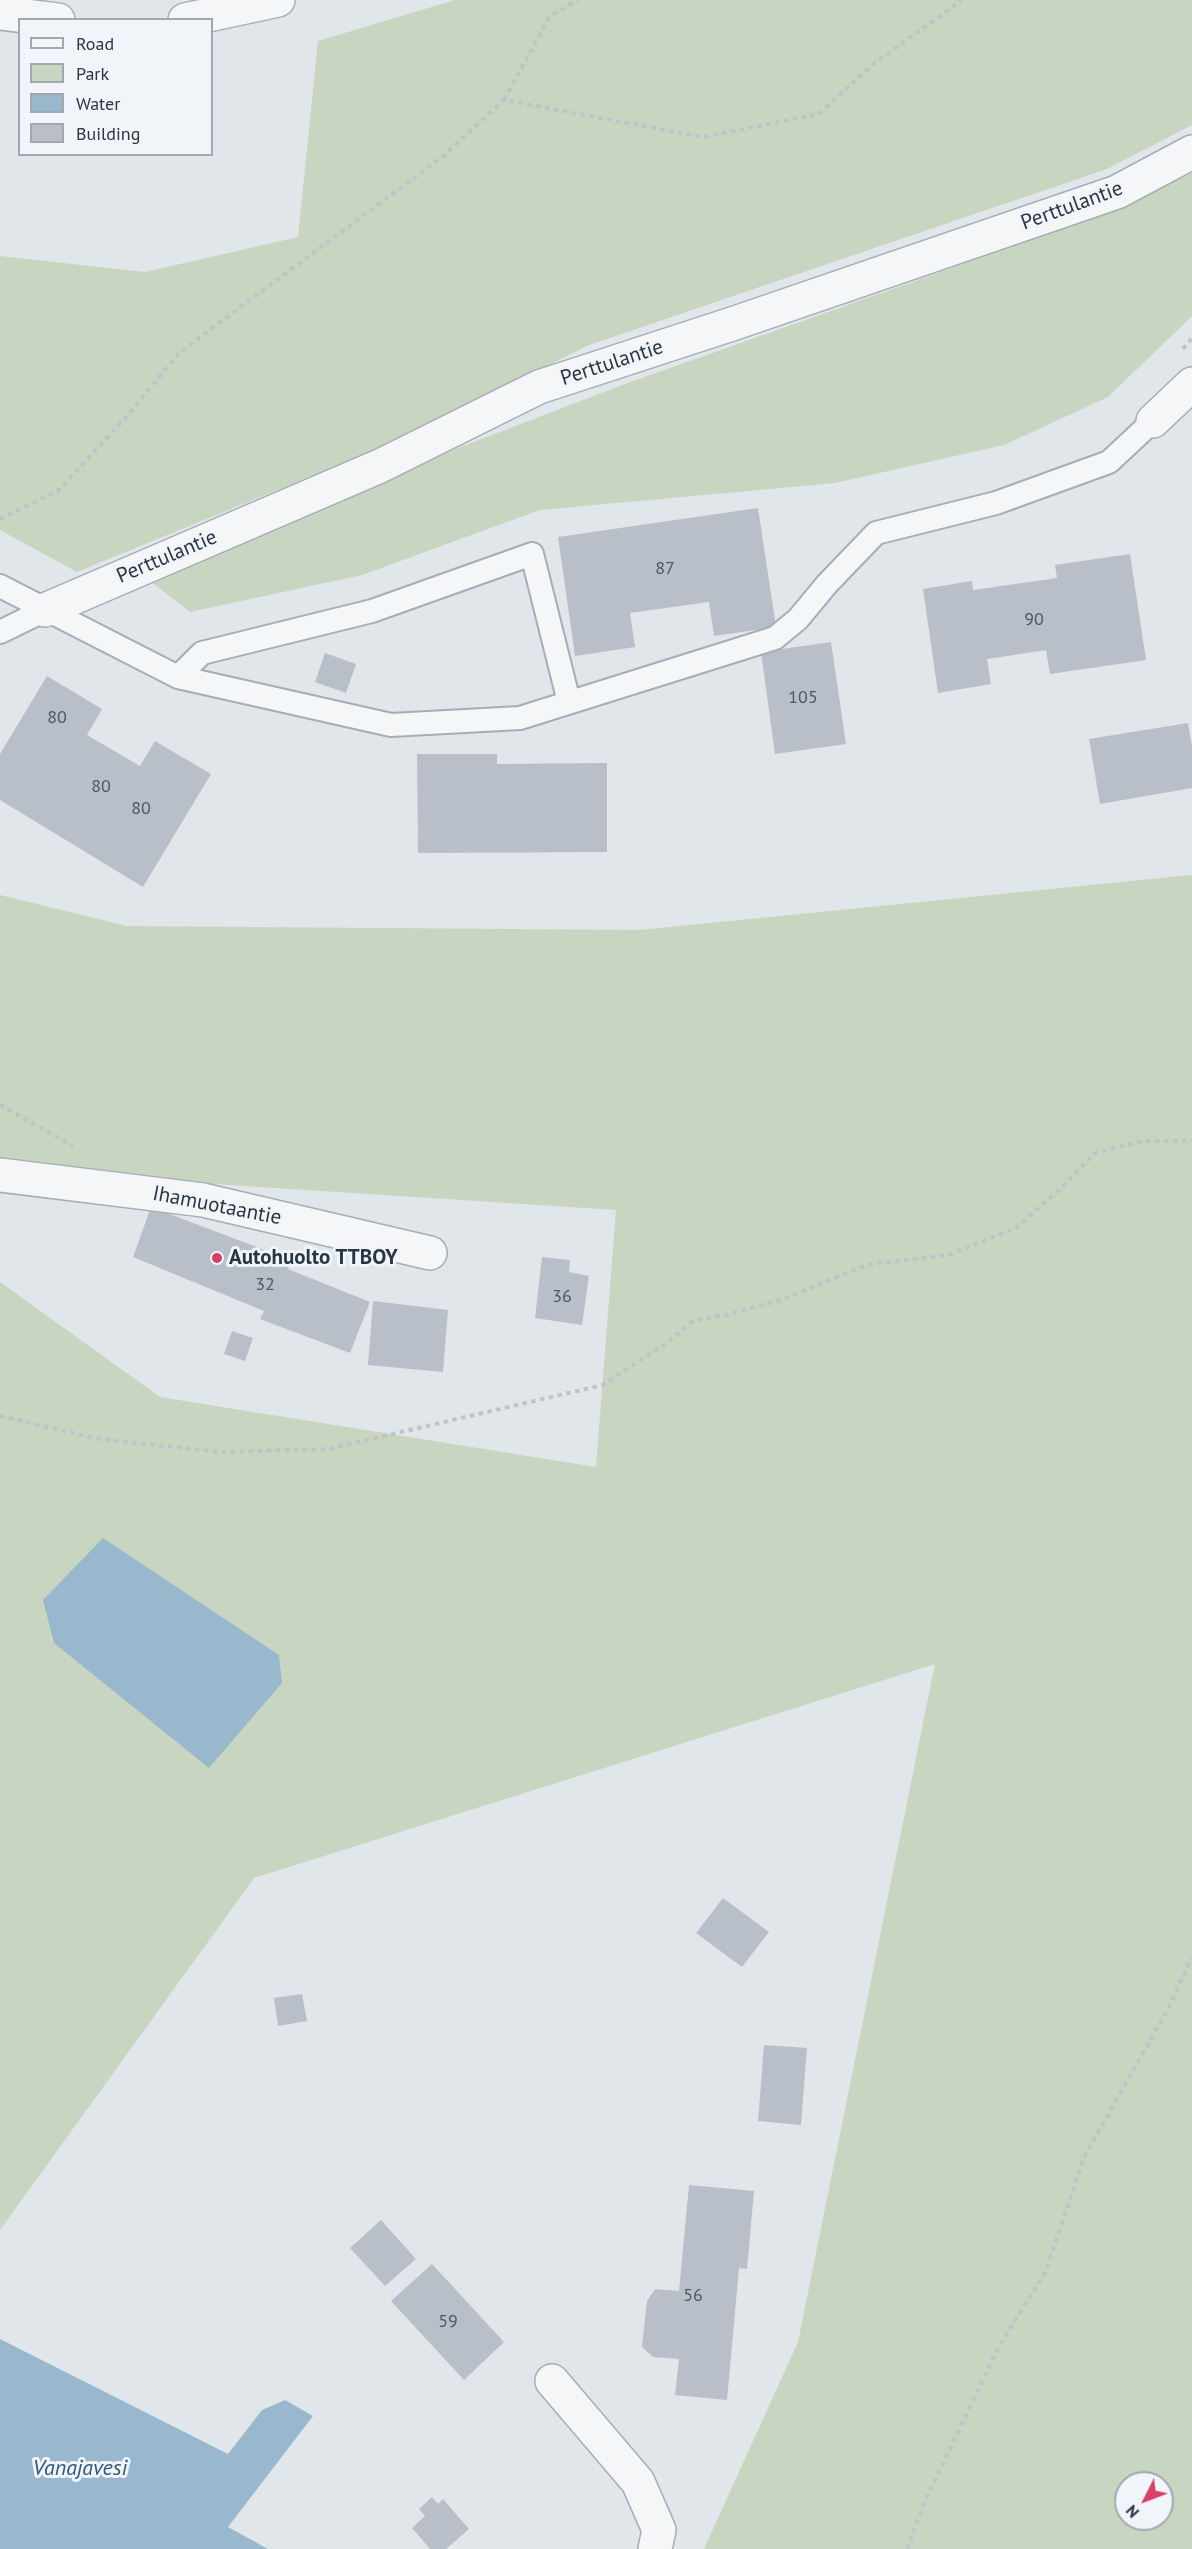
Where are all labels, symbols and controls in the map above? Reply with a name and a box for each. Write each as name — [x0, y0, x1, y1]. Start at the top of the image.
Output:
legend — [18, 18, 213, 156]
text: Road — [76, 32, 114, 55]
text: Park — [76, 62, 109, 85]
text: Water — [76, 92, 120, 115]
text: Building — [76, 122, 140, 145]
street label: Perttulantie — [1018, 176, 1126, 236]
street label: Perttulantie — [557, 335, 667, 391]
street label: Perttulantie — [113, 525, 221, 589]
house number: 87 — [655, 558, 675, 580]
house number: 90 — [1024, 609, 1044, 631]
house number: 105 — [788, 687, 818, 709]
house number: 80 — [47, 707, 67, 729]
house number: 80 — [91, 776, 111, 798]
house number: 80 — [131, 798, 151, 820]
street label: Ihamuotaantie — [151, 1181, 283, 1231]
place label: Autohuolto TTBOY — [229, 1245, 398, 1271]
marker: Autohuolto TTBOY — [210, 1251, 224, 1265]
house number: 32 — [255, 1274, 275, 1296]
house number: 36 — [552, 1286, 572, 1308]
house number: 56 — [683, 2285, 703, 2307]
house number: 59 — [438, 2311, 458, 2333]
water label: Vanajavesi — [33, 2456, 127, 2482]
north arrow — [1114, 2471, 1174, 2531]
text: N — [1121, 2501, 1143, 2522]

